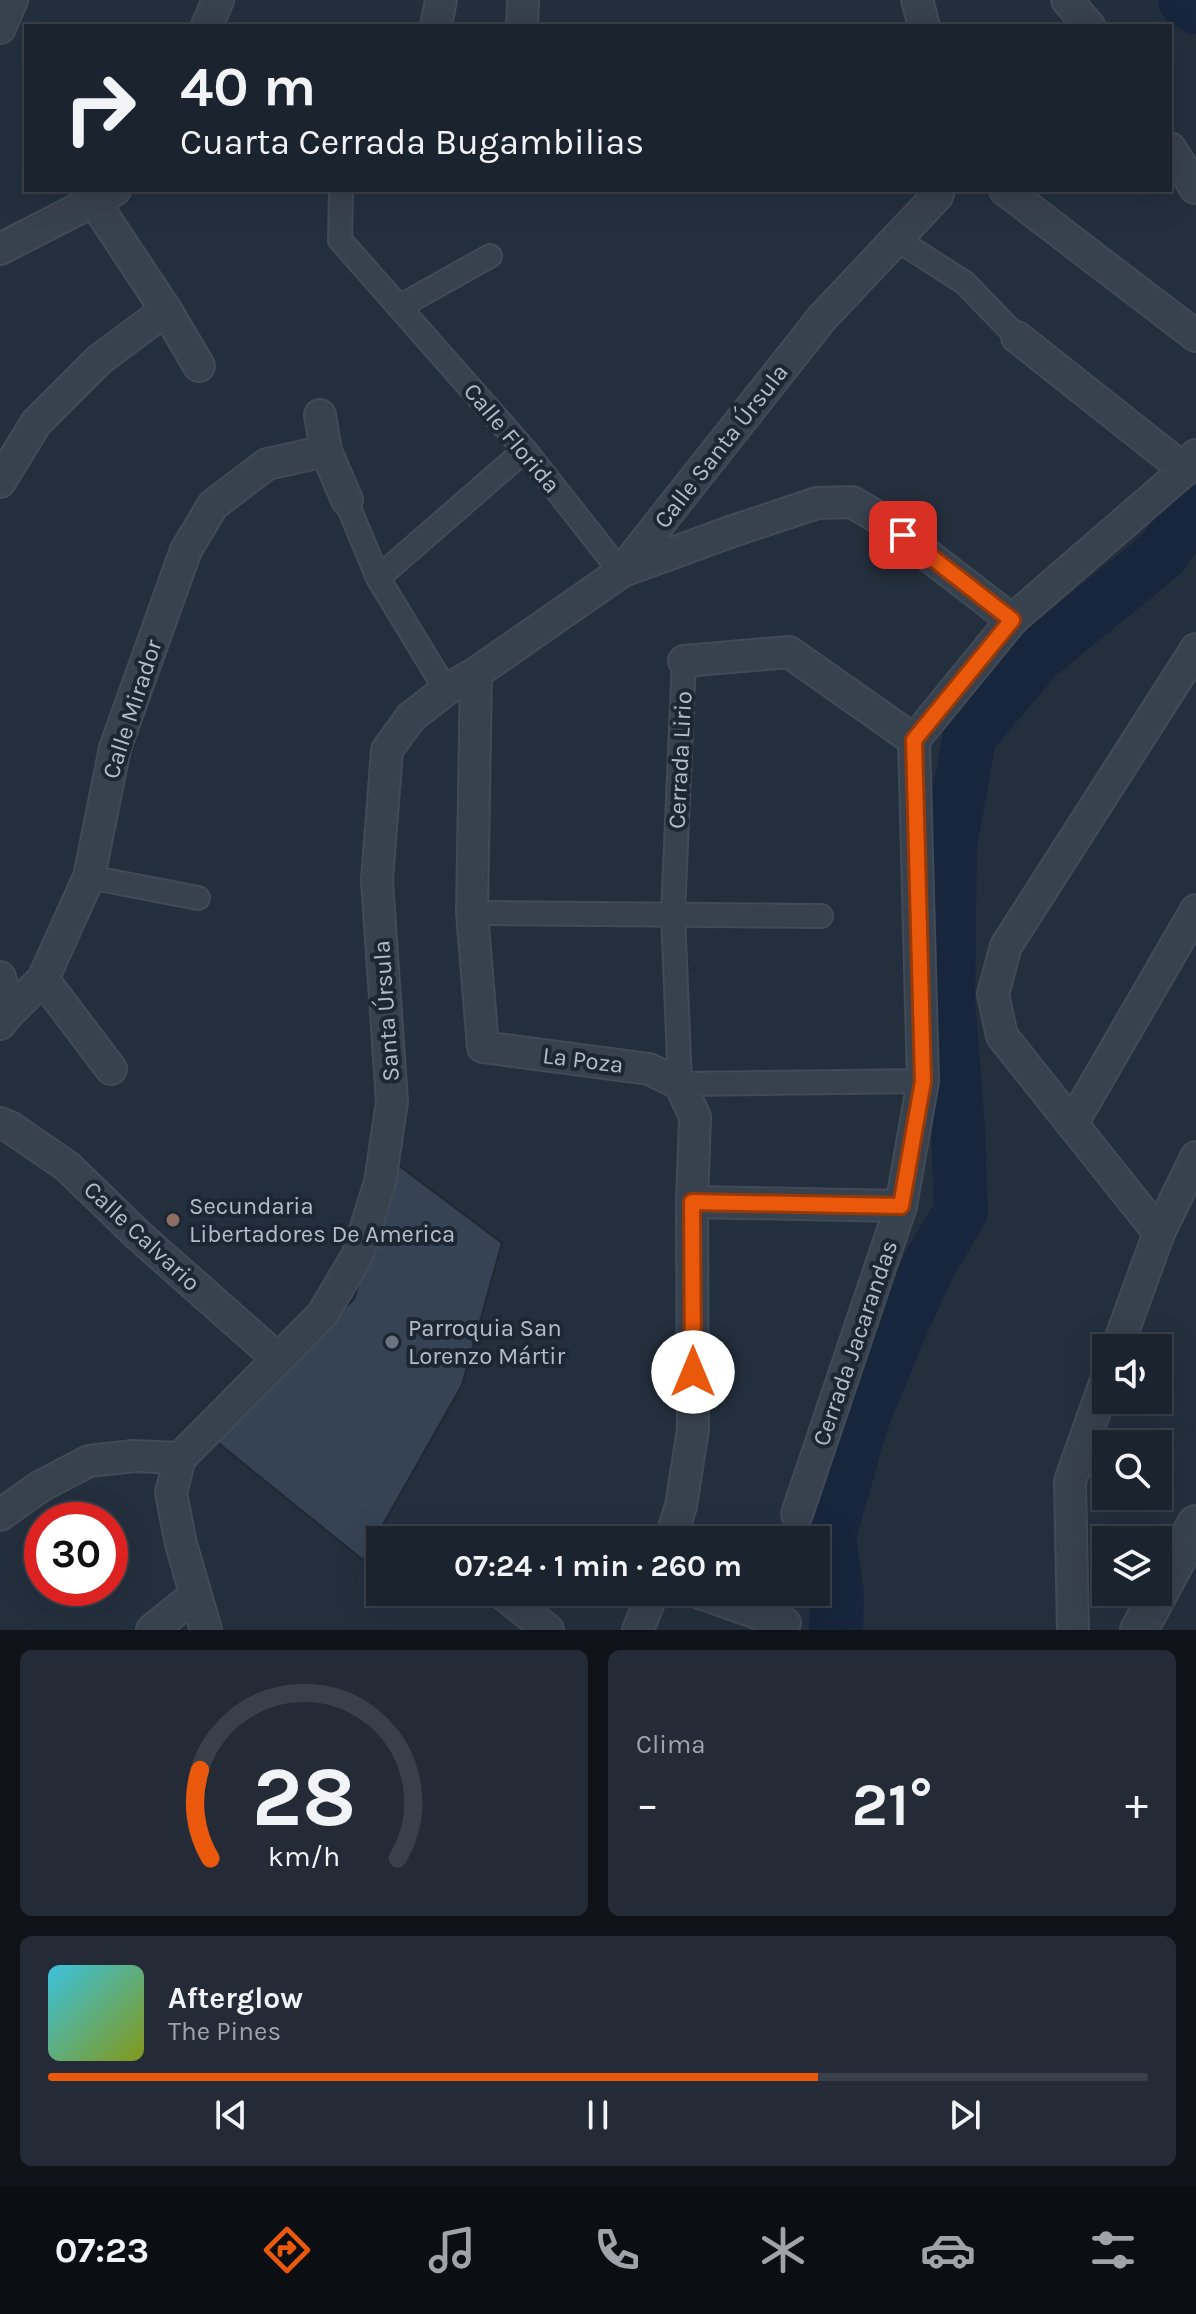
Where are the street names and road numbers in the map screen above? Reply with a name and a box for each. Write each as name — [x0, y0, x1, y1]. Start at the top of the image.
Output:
street label: Calle Santa Úrsula — [647, 358, 794, 534]
street label: Calle Florida — [458, 377, 566, 499]
street label: Calle Mirador — [96, 636, 168, 782]
street label: Cerrada Lirio — [662, 690, 698, 830]
street label: Santa Úrsula — [366, 939, 405, 1083]
street label: La Poza — [541, 1041, 625, 1079]
street label: Calle Calvario — [78, 1175, 206, 1297]
street label: Cerrada Jacarandas — [807, 1236, 903, 1450]

